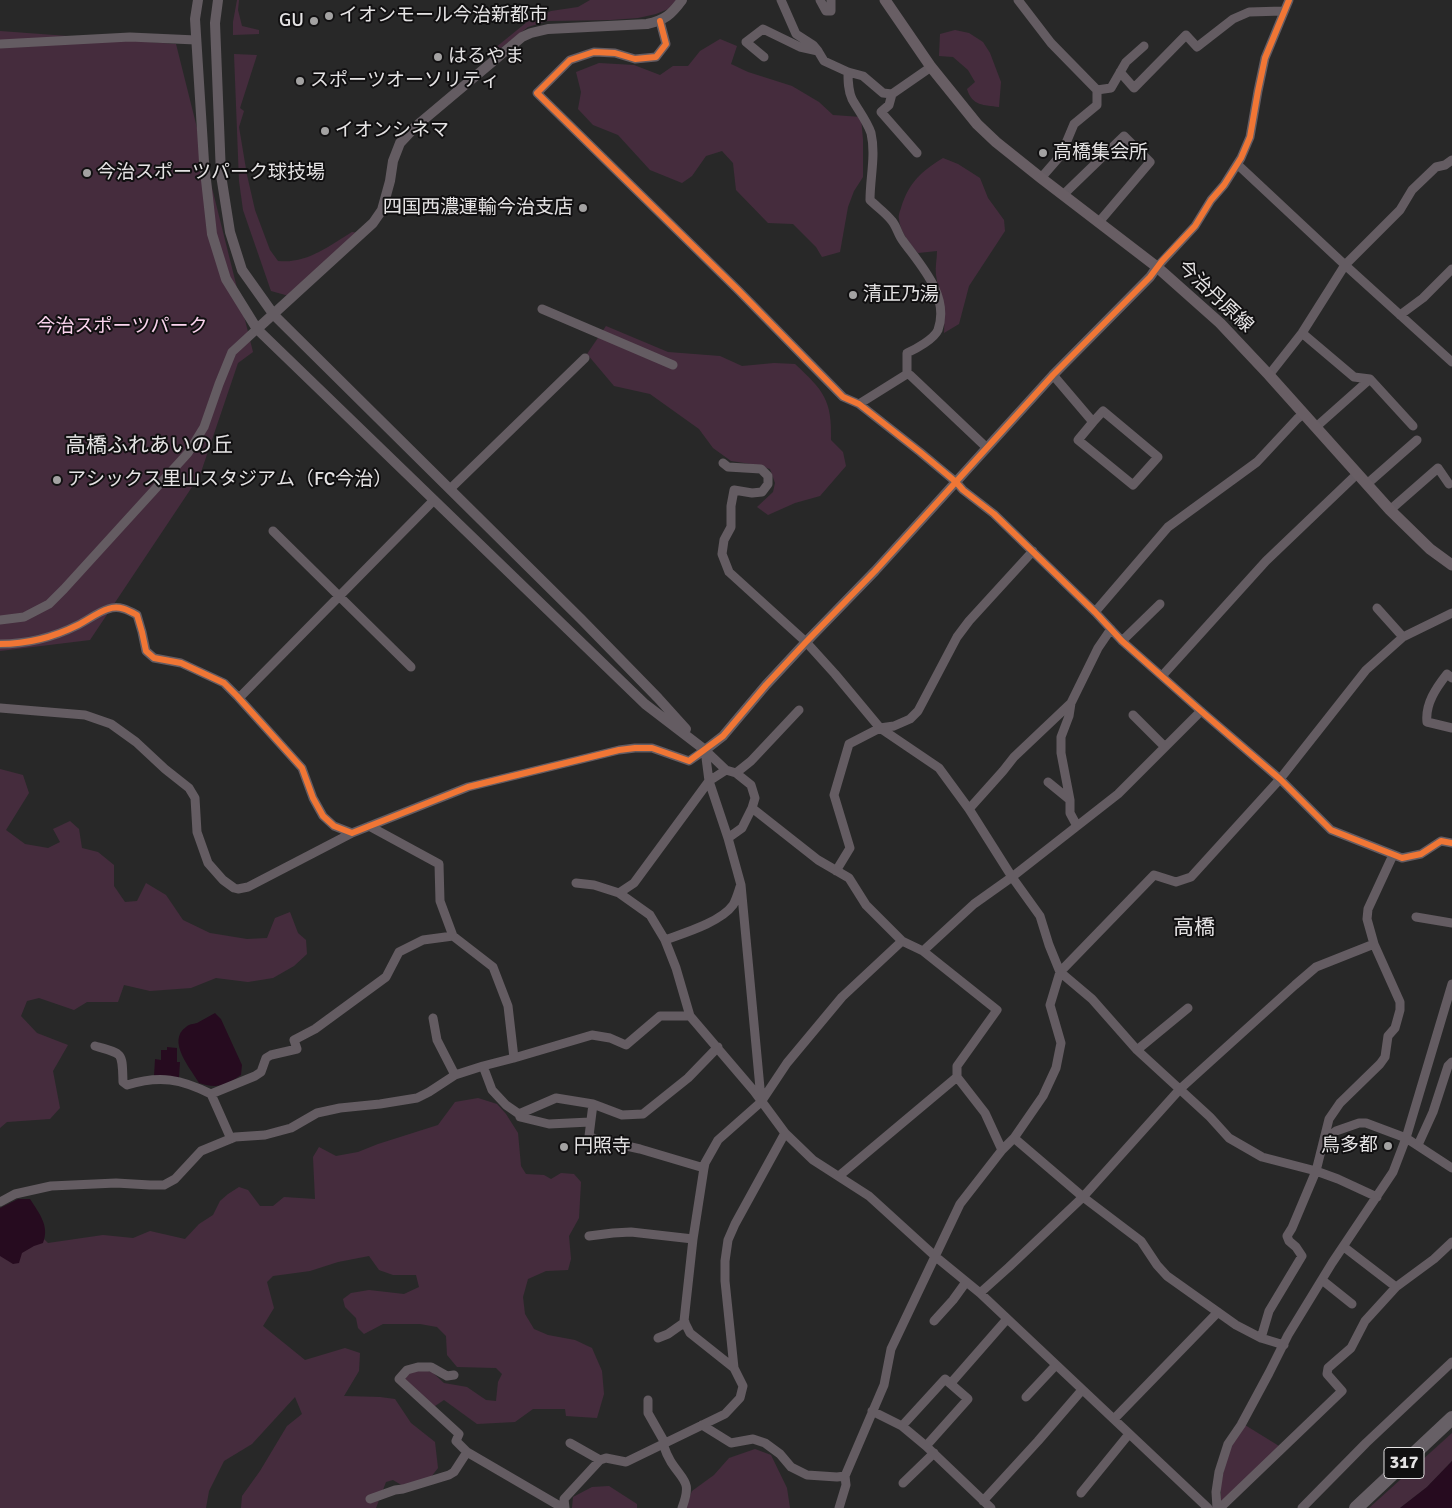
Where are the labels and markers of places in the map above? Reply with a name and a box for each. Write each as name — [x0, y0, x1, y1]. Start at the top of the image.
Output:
place label: イオンモール今治新都市 — [339, 5, 548, 27]
place label: GU — [279, 10, 304, 32]
marker: イオンモール今治新都市 — [323, 10, 335, 22]
marker: GU — [308, 15, 320, 27]
place label: はるやま — [448, 46, 524, 68]
marker: はるやま — [432, 51, 444, 63]
place label: スポーツオーソリティ — [310, 70, 500, 92]
marker: スポーツオーソリティ — [294, 75, 306, 87]
place label: イオンシネマ — [335, 120, 449, 142]
marker: イオンシネマ — [319, 125, 331, 137]
place label: 高橋集会所 — [1053, 142, 1148, 164]
marker: 高橋集会所 — [1037, 147, 1049, 159]
place label: 今治スポーツパーク球技場 — [97, 162, 325, 184]
marker: 今治スポーツパーク球技場 — [81, 167, 93, 179]
place label: 四国西濃運輸今治支店 — [383, 197, 573, 219]
marker: 四国西濃運輸今治支店 — [577, 202, 589, 214]
place label: 清正乃湯 — [863, 284, 939, 306]
marker: 清正乃湯 — [847, 289, 859, 301]
place label: アシックス里山スタジアム（FC今治） — [67, 469, 392, 491]
marker: アシックス里山スタジアム（FC今治） — [51, 474, 63, 486]
place label: 鳥多都 — [1321, 1135, 1378, 1157]
place label: 円照寺 — [574, 1136, 631, 1158]
marker: 鳥多都 — [1382, 1140, 1394, 1152]
marker: 円照寺 — [558, 1141, 570, 1153]

